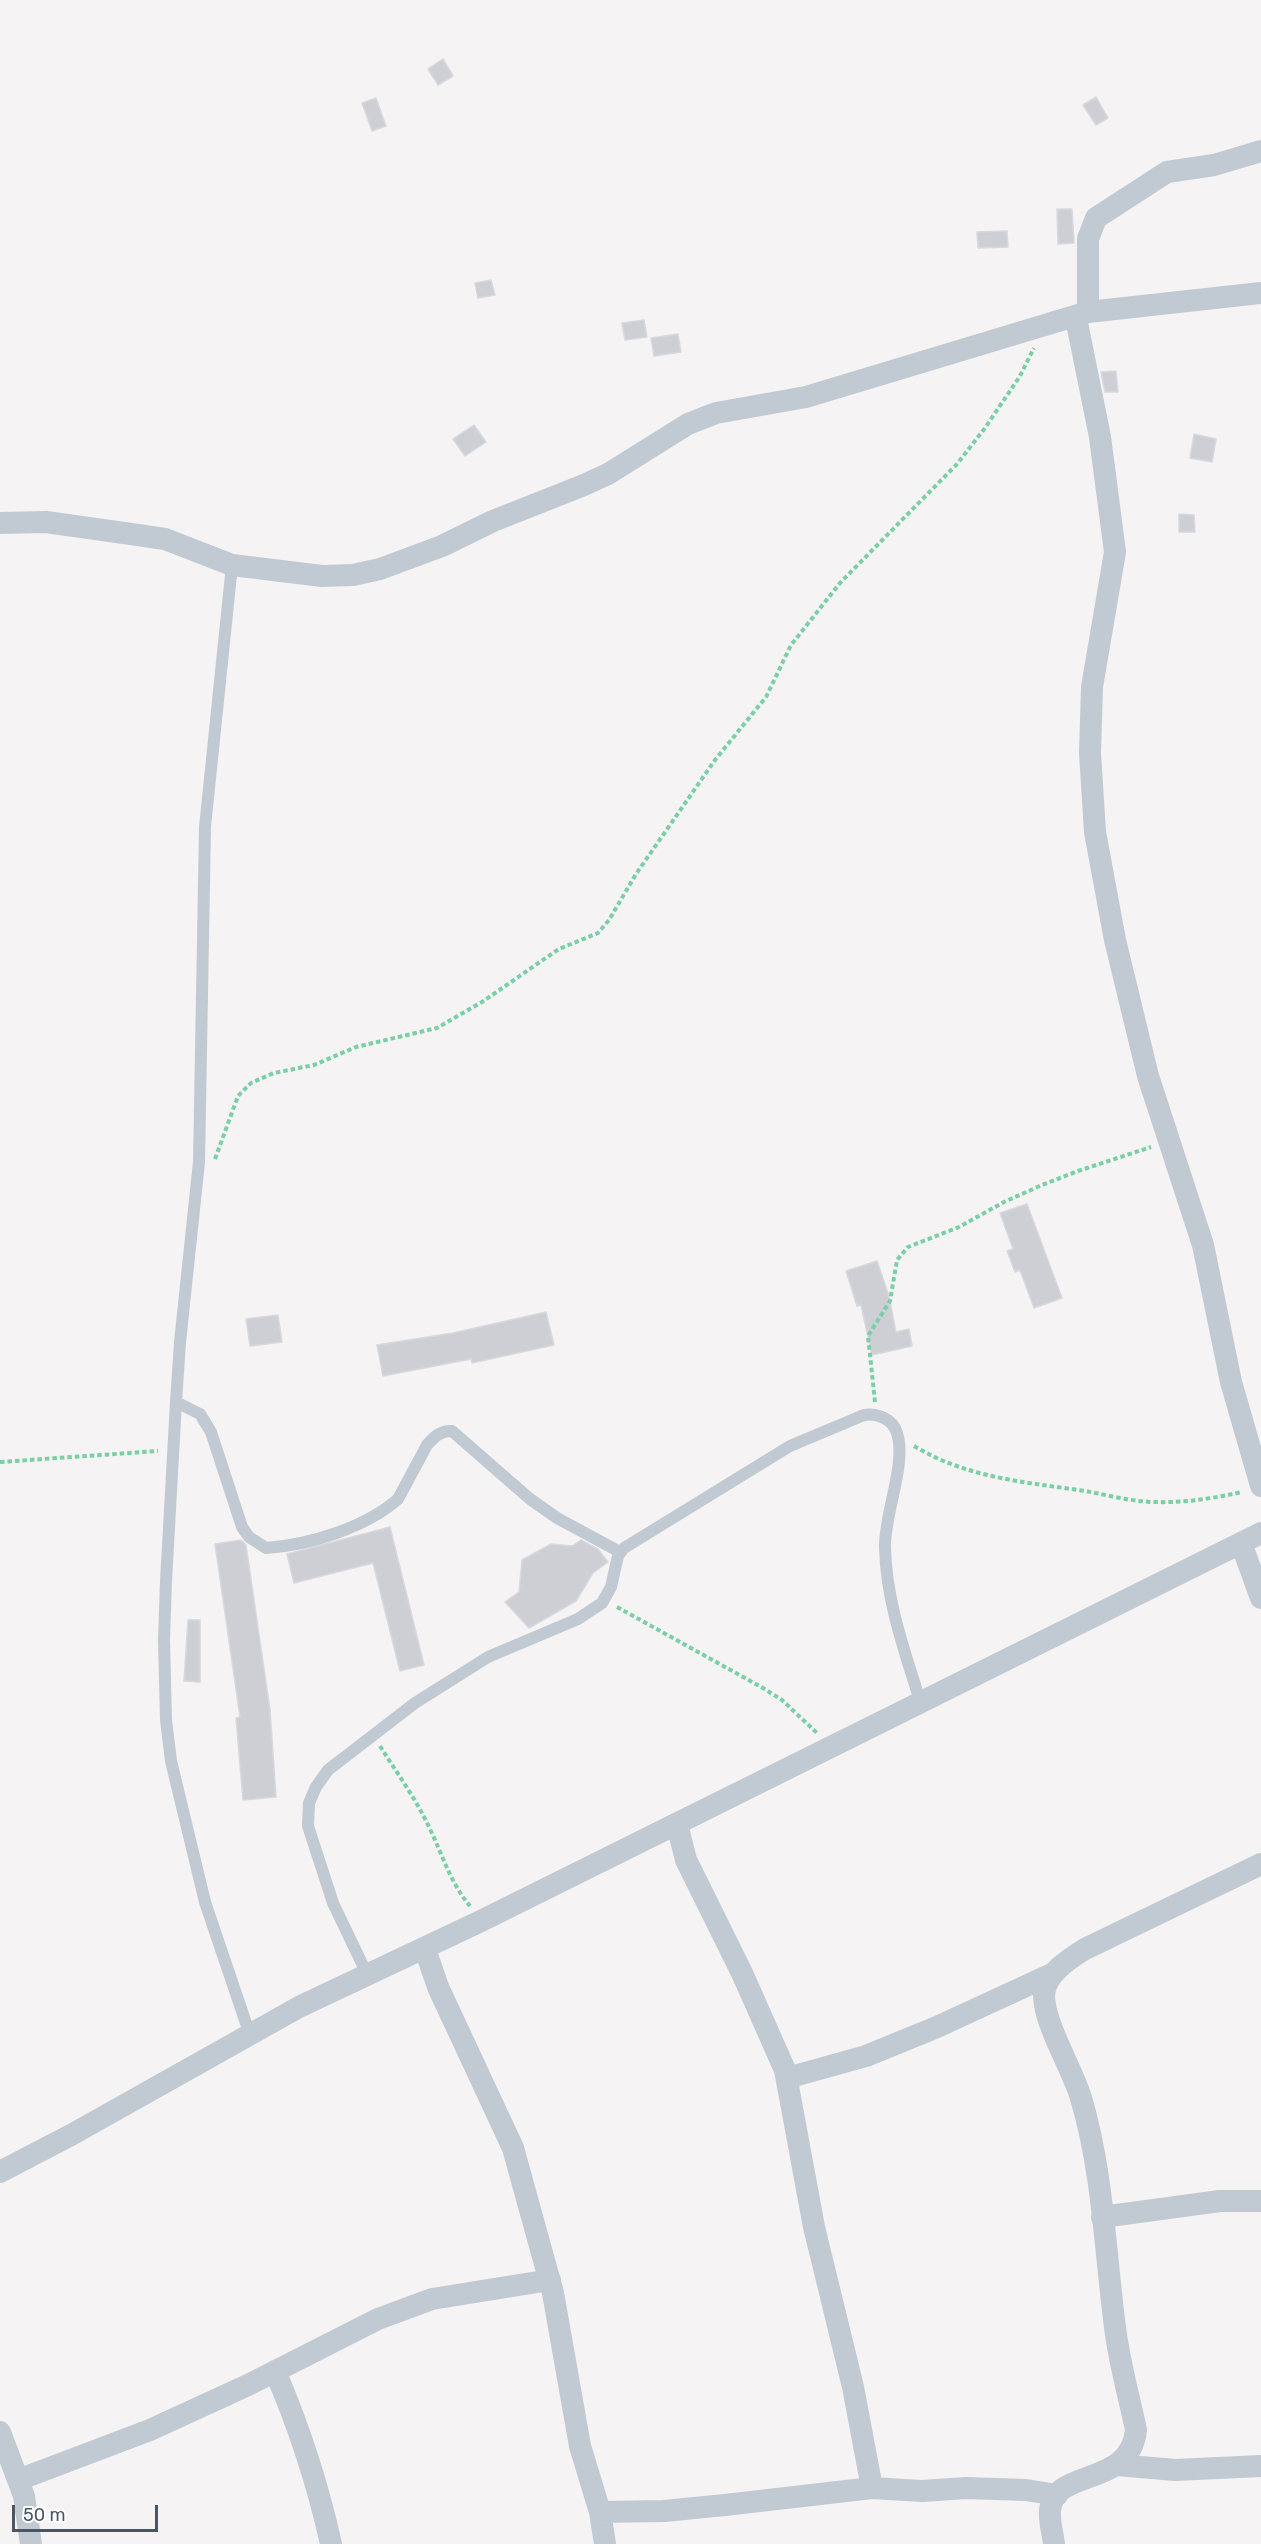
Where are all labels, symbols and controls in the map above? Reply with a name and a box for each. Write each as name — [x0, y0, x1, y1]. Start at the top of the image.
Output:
scale bar — [15, 2493, 160, 2531]
text: 50 m — [23, 2504, 66, 2526]

